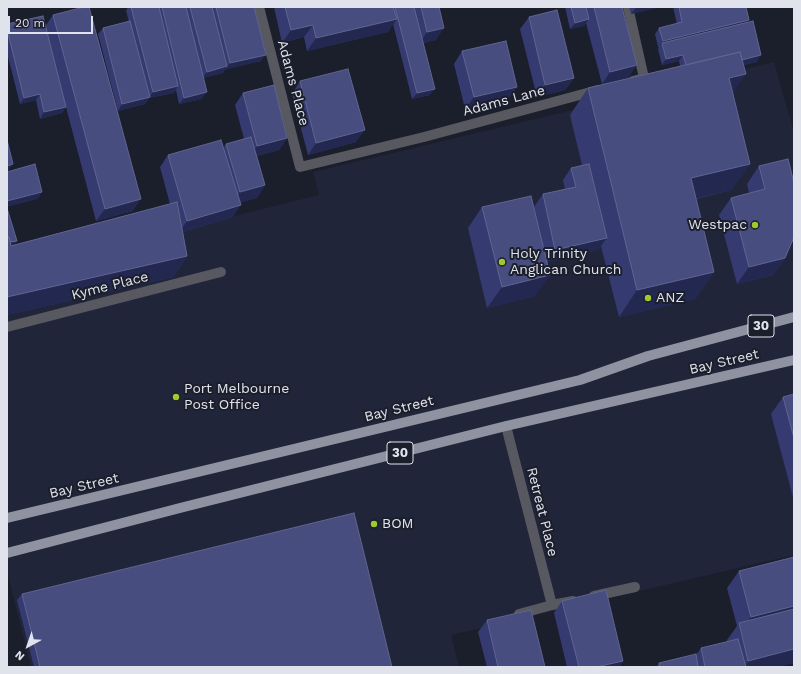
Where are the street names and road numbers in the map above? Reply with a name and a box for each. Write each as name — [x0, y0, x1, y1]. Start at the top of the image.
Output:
street label: Adams Place — [274, 38, 312, 128]
street label: Adams Lane — [461, 82, 547, 120]
street label: Kyme Place — [70, 268, 150, 304]
road number: 30 — [748, 315, 774, 337]
street label: Bay Street — [688, 346, 760, 378]
street label: Bay Street — [363, 392, 435, 426]
road number: 30 — [387, 442, 413, 464]
street label: Retreat Place — [523, 466, 561, 558]
street label: Bay Street — [48, 470, 120, 502]

